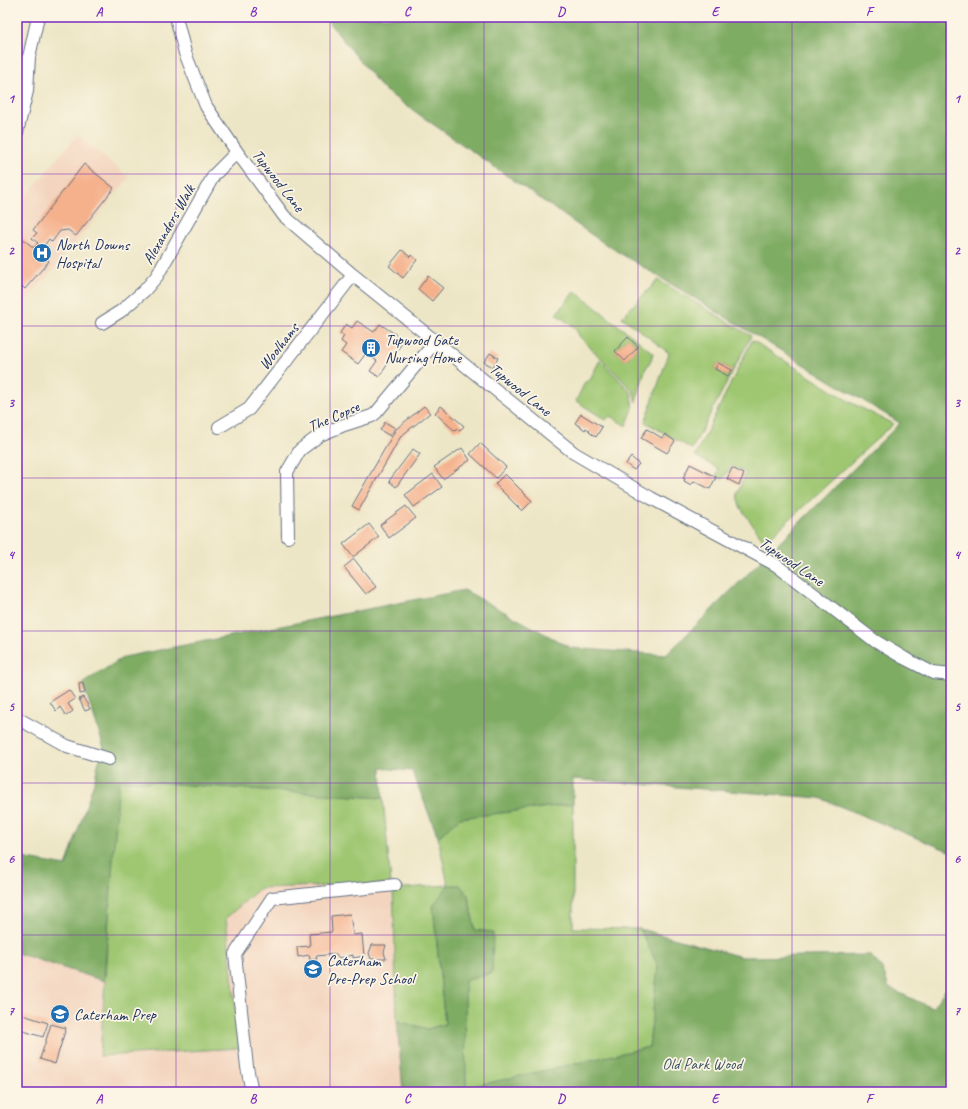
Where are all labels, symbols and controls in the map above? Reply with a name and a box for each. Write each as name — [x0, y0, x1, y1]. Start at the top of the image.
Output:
text: A — [96, 4, 104, 20]
text: B — [250, 4, 258, 20]
text: C — [404, 4, 412, 20]
text: D — [557, 4, 566, 20]
text: E — [712, 4, 721, 20]
text: F — [866, 4, 875, 20]
text: 1 — [8, 91, 16, 107]
text: 1 — [954, 91, 962, 107]
street label: Tupwood Lane — [248, 145, 310, 217]
street label: Alexanders Walk — [138, 180, 200, 268]
place label: North Downs Hospital — [56, 235, 131, 273]
hospital icon: North Downs Hospital — [31, 242, 53, 264]
text: 2 — [8, 243, 15, 259]
text: 2 — [954, 243, 961, 259]
street label: Woolhams — [254, 318, 304, 374]
place label: Tupwood Gate Nursing Home — [385, 330, 463, 368]
building icon: Tupwood Gate Nursing Home — [360, 337, 382, 359]
street label: Tupwood Lane — [485, 359, 557, 422]
text: 3 — [8, 395, 15, 411]
text: 3 — [954, 395, 961, 411]
street label: The Copse — [305, 396, 364, 437]
street label: Tupwood Lane — [755, 533, 829, 592]
text: 4 — [8, 547, 16, 563]
text: 4 — [954, 547, 962, 563]
text: 5 — [8, 699, 15, 715]
text: 5 — [954, 699, 961, 715]
text: 6 — [8, 851, 15, 867]
text: 6 — [954, 851, 961, 867]
place label: Caterham Pre-Prep School — [327, 951, 417, 989]
school or university icon: Caterham Pre-Prep School — [302, 958, 324, 980]
text: 7 — [8, 1003, 15, 1019]
school or university icon: Caterham Prep — [49, 1003, 71, 1025]
text: 7 — [954, 1003, 961, 1019]
place label: Caterham Prep — [74, 1005, 157, 1025]
park label: Old Park Wood — [662, 1054, 744, 1074]
text: A — [96, 1091, 104, 1107]
text: B — [250, 1091, 258, 1107]
text: C — [404, 1091, 412, 1107]
text: D — [557, 1091, 566, 1107]
text: E — [712, 1091, 721, 1107]
text: F — [866, 1091, 875, 1107]

